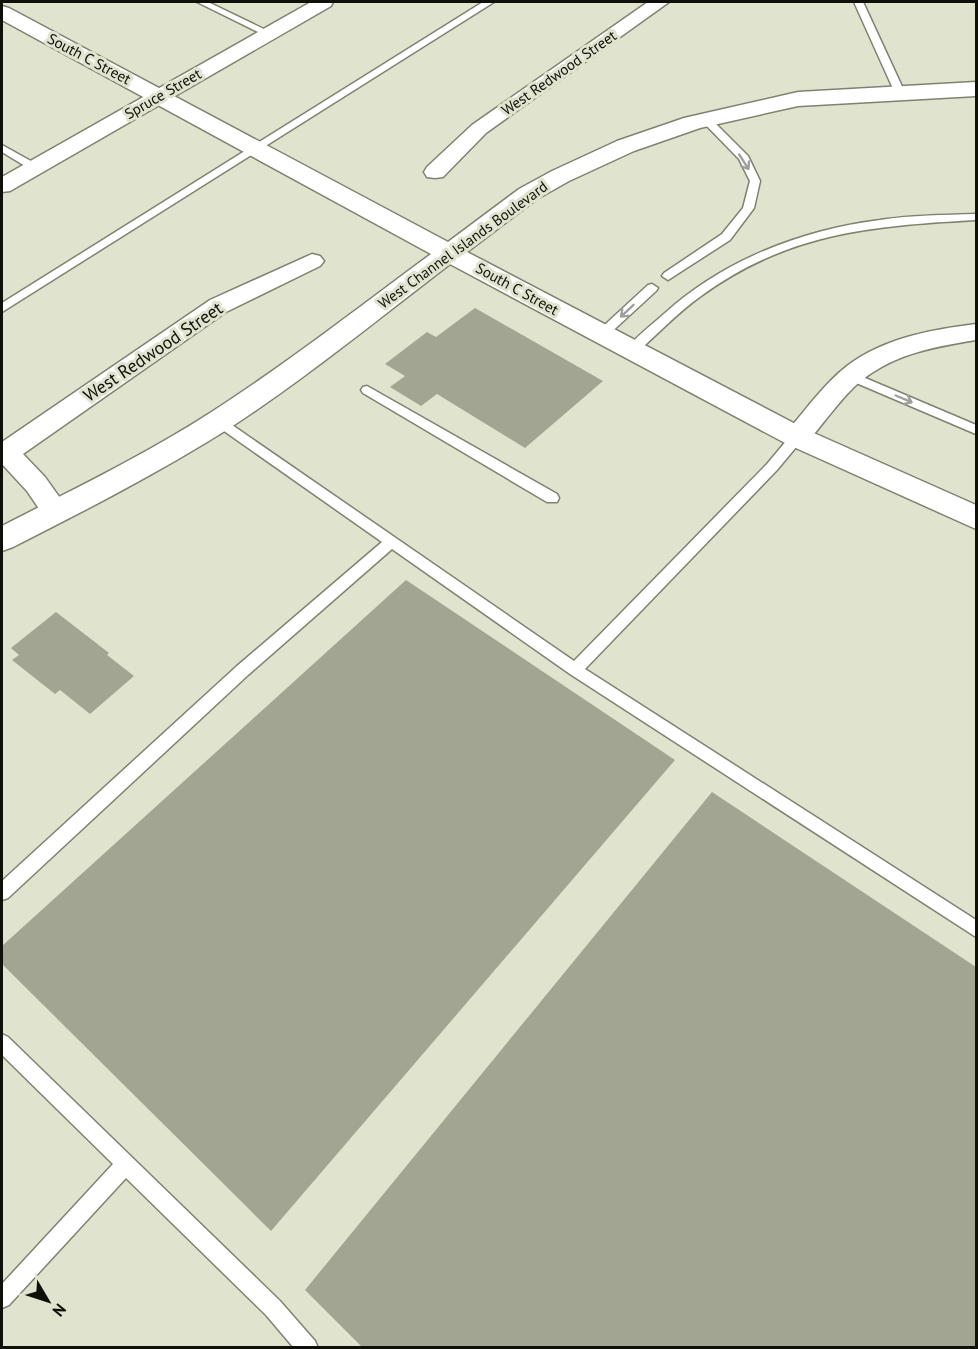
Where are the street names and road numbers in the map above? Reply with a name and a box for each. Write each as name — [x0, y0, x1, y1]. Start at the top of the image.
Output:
street label: West Redwood Street — [498, 26, 620, 119]
street label: South C Street — [44, 29, 134, 88]
street label: Spruce Street — [121, 64, 205, 123]
street label: West Channel Islands Boulevard — [374, 177, 551, 313]
street label: South C Street — [473, 258, 562, 319]
street label: West Redwood Street — [79, 296, 227, 407]

